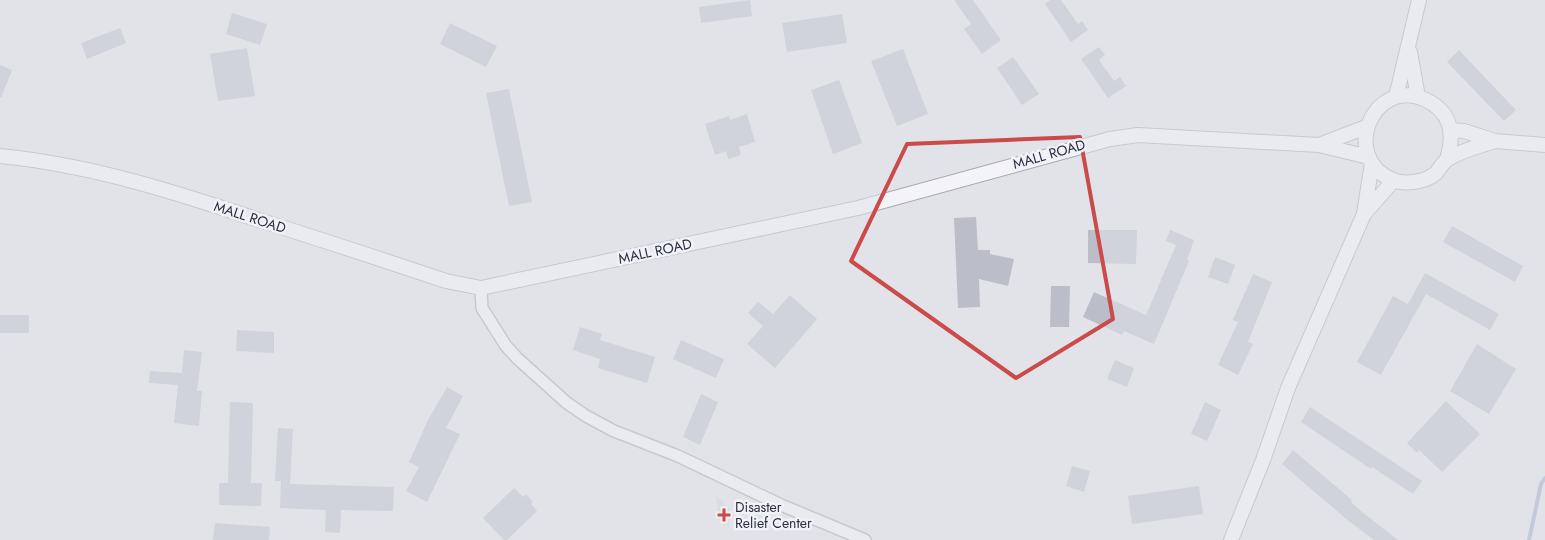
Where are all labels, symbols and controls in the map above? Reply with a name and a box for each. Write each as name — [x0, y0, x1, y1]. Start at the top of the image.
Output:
street label: MALL ROAD — [1010, 134, 1088, 174]
street label: MALL ROAD — [211, 196, 289, 238]
street label: MALL ROAD — [616, 233, 694, 269]
place label: Disaster Relief Center — [735, 497, 812, 533]
marker: Disaster Relief Center — [717, 508, 731, 522]

